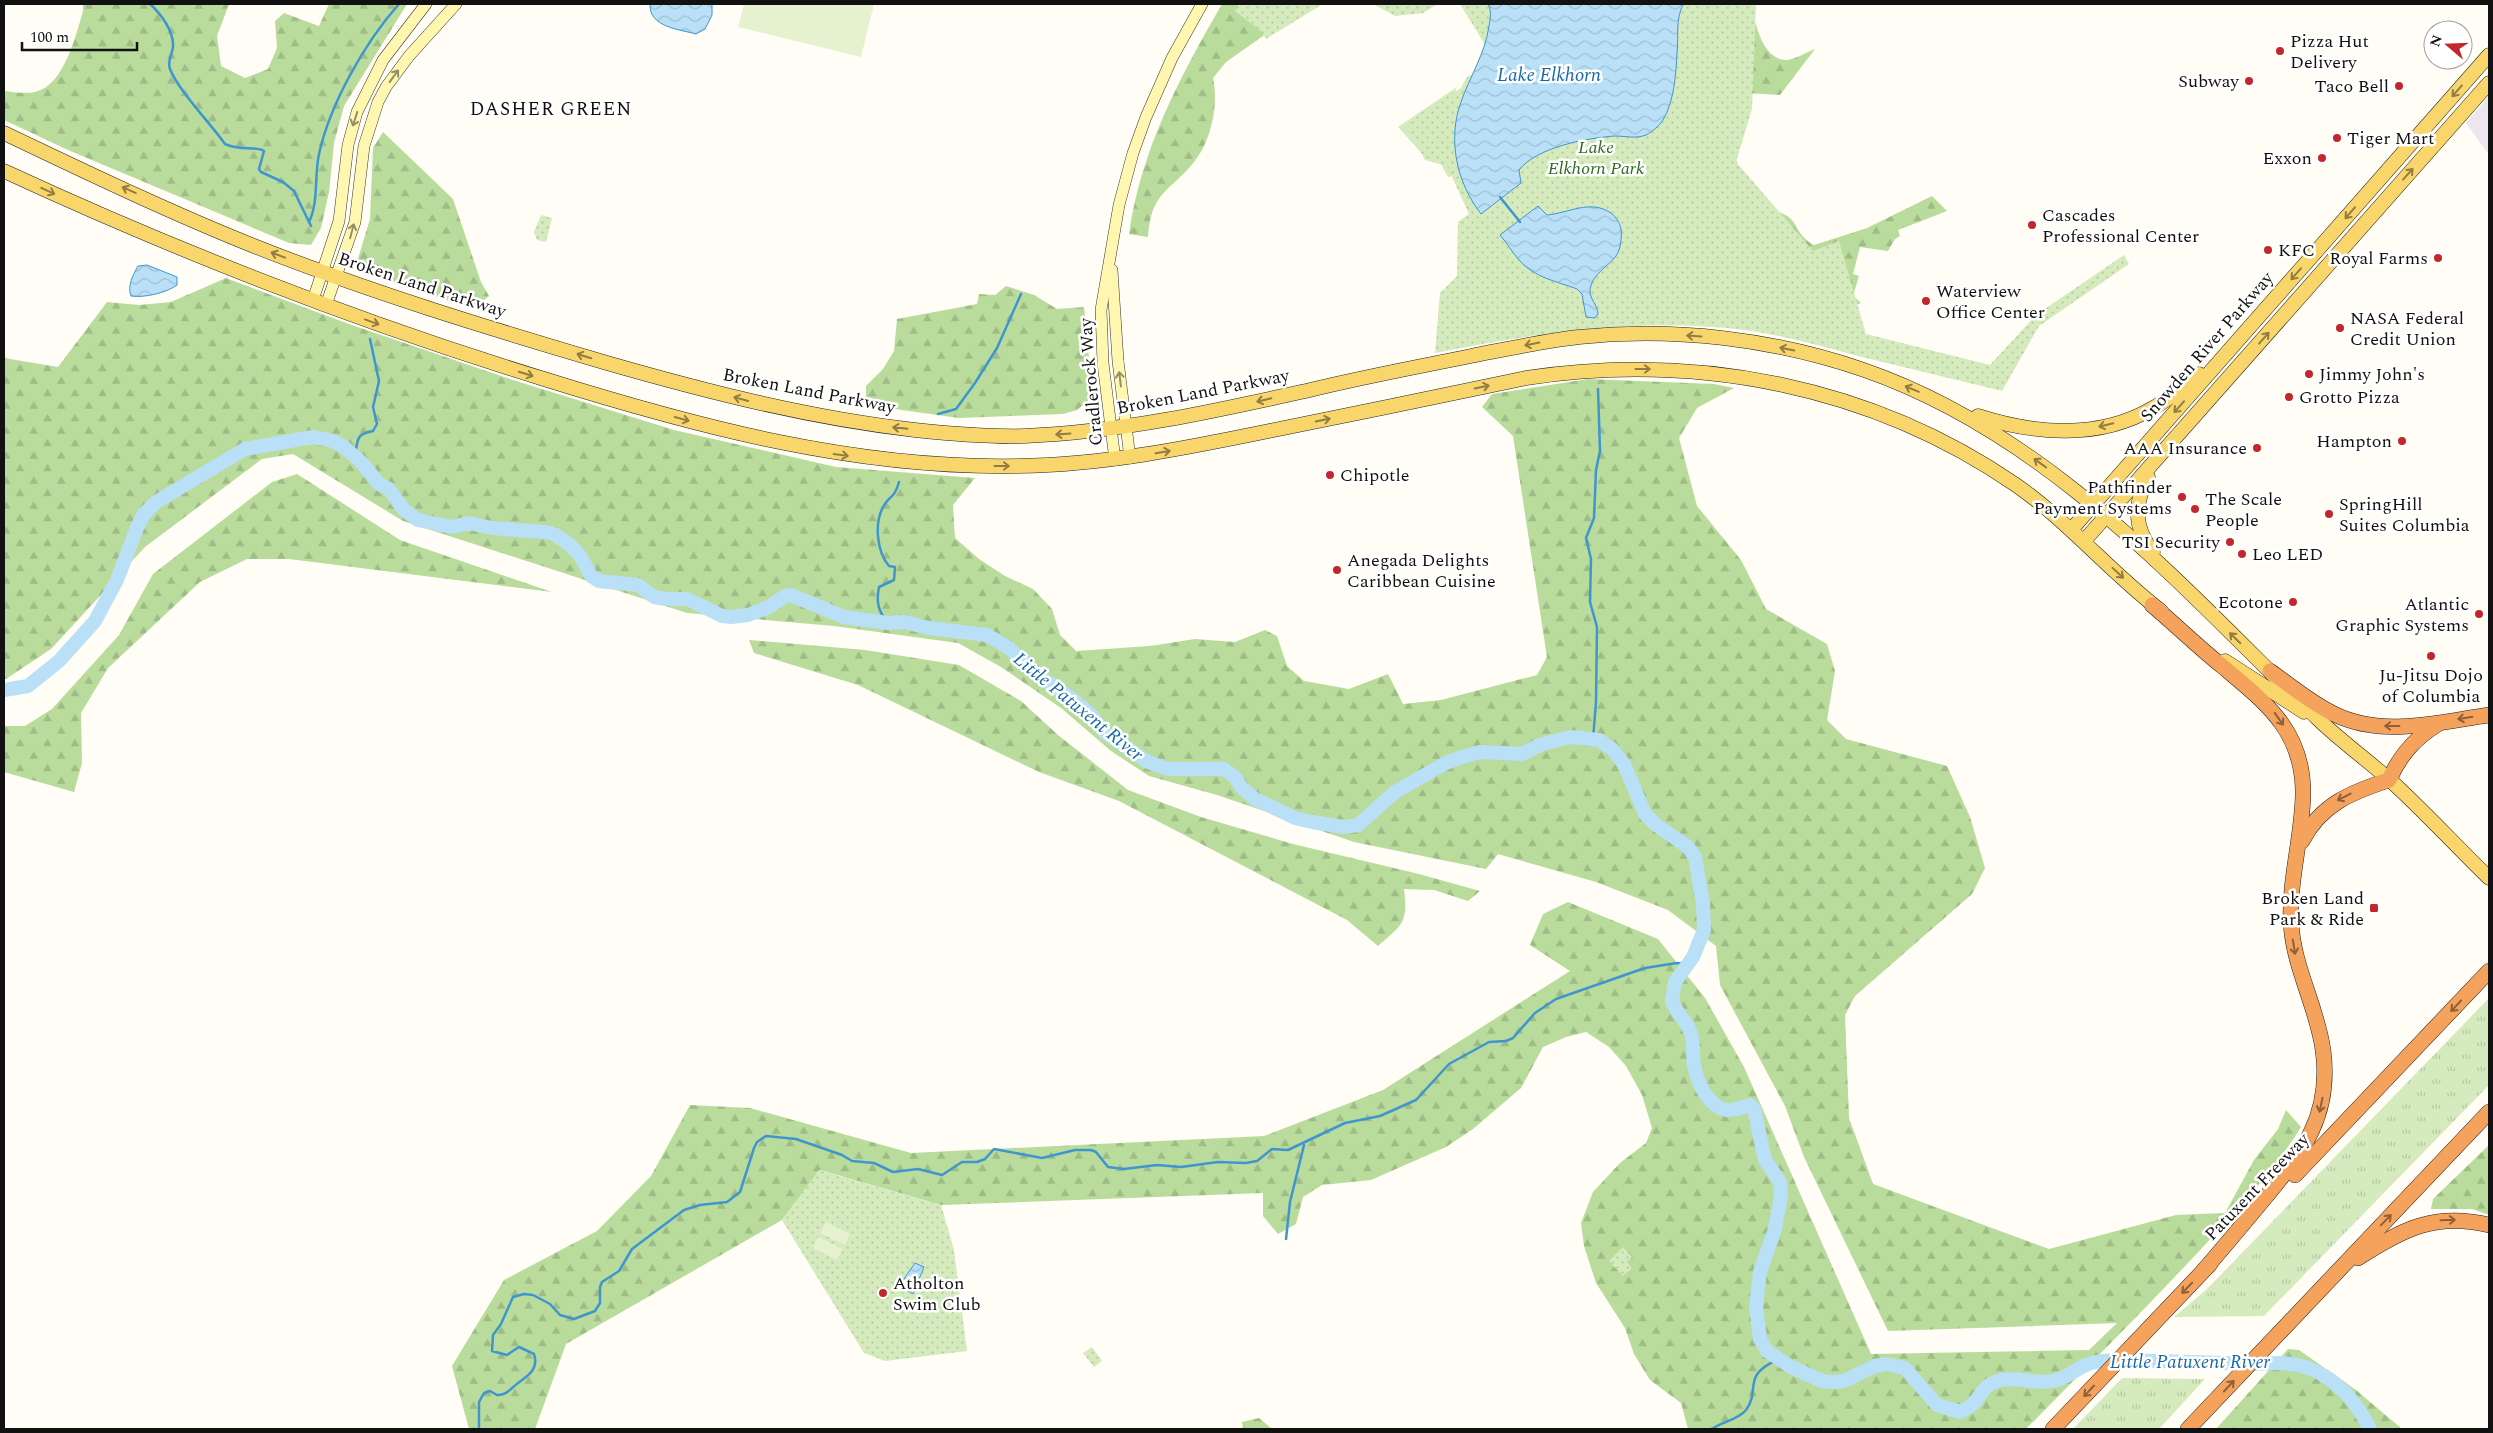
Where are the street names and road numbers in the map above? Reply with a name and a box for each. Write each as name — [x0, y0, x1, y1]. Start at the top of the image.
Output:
street label: Broken Land Parkway — [334, 245, 511, 325]
street label: Snowden River Parkway — [2134, 265, 2281, 428]
street label: Cradlerock Way — [1072, 316, 1110, 447]
street label: Broken Land Parkway — [720, 361, 899, 421]
street label: Broken Land Parkway — [1114, 362, 1293, 422]
street label: Patuxent Freeway — [2198, 1126, 2317, 1247]

